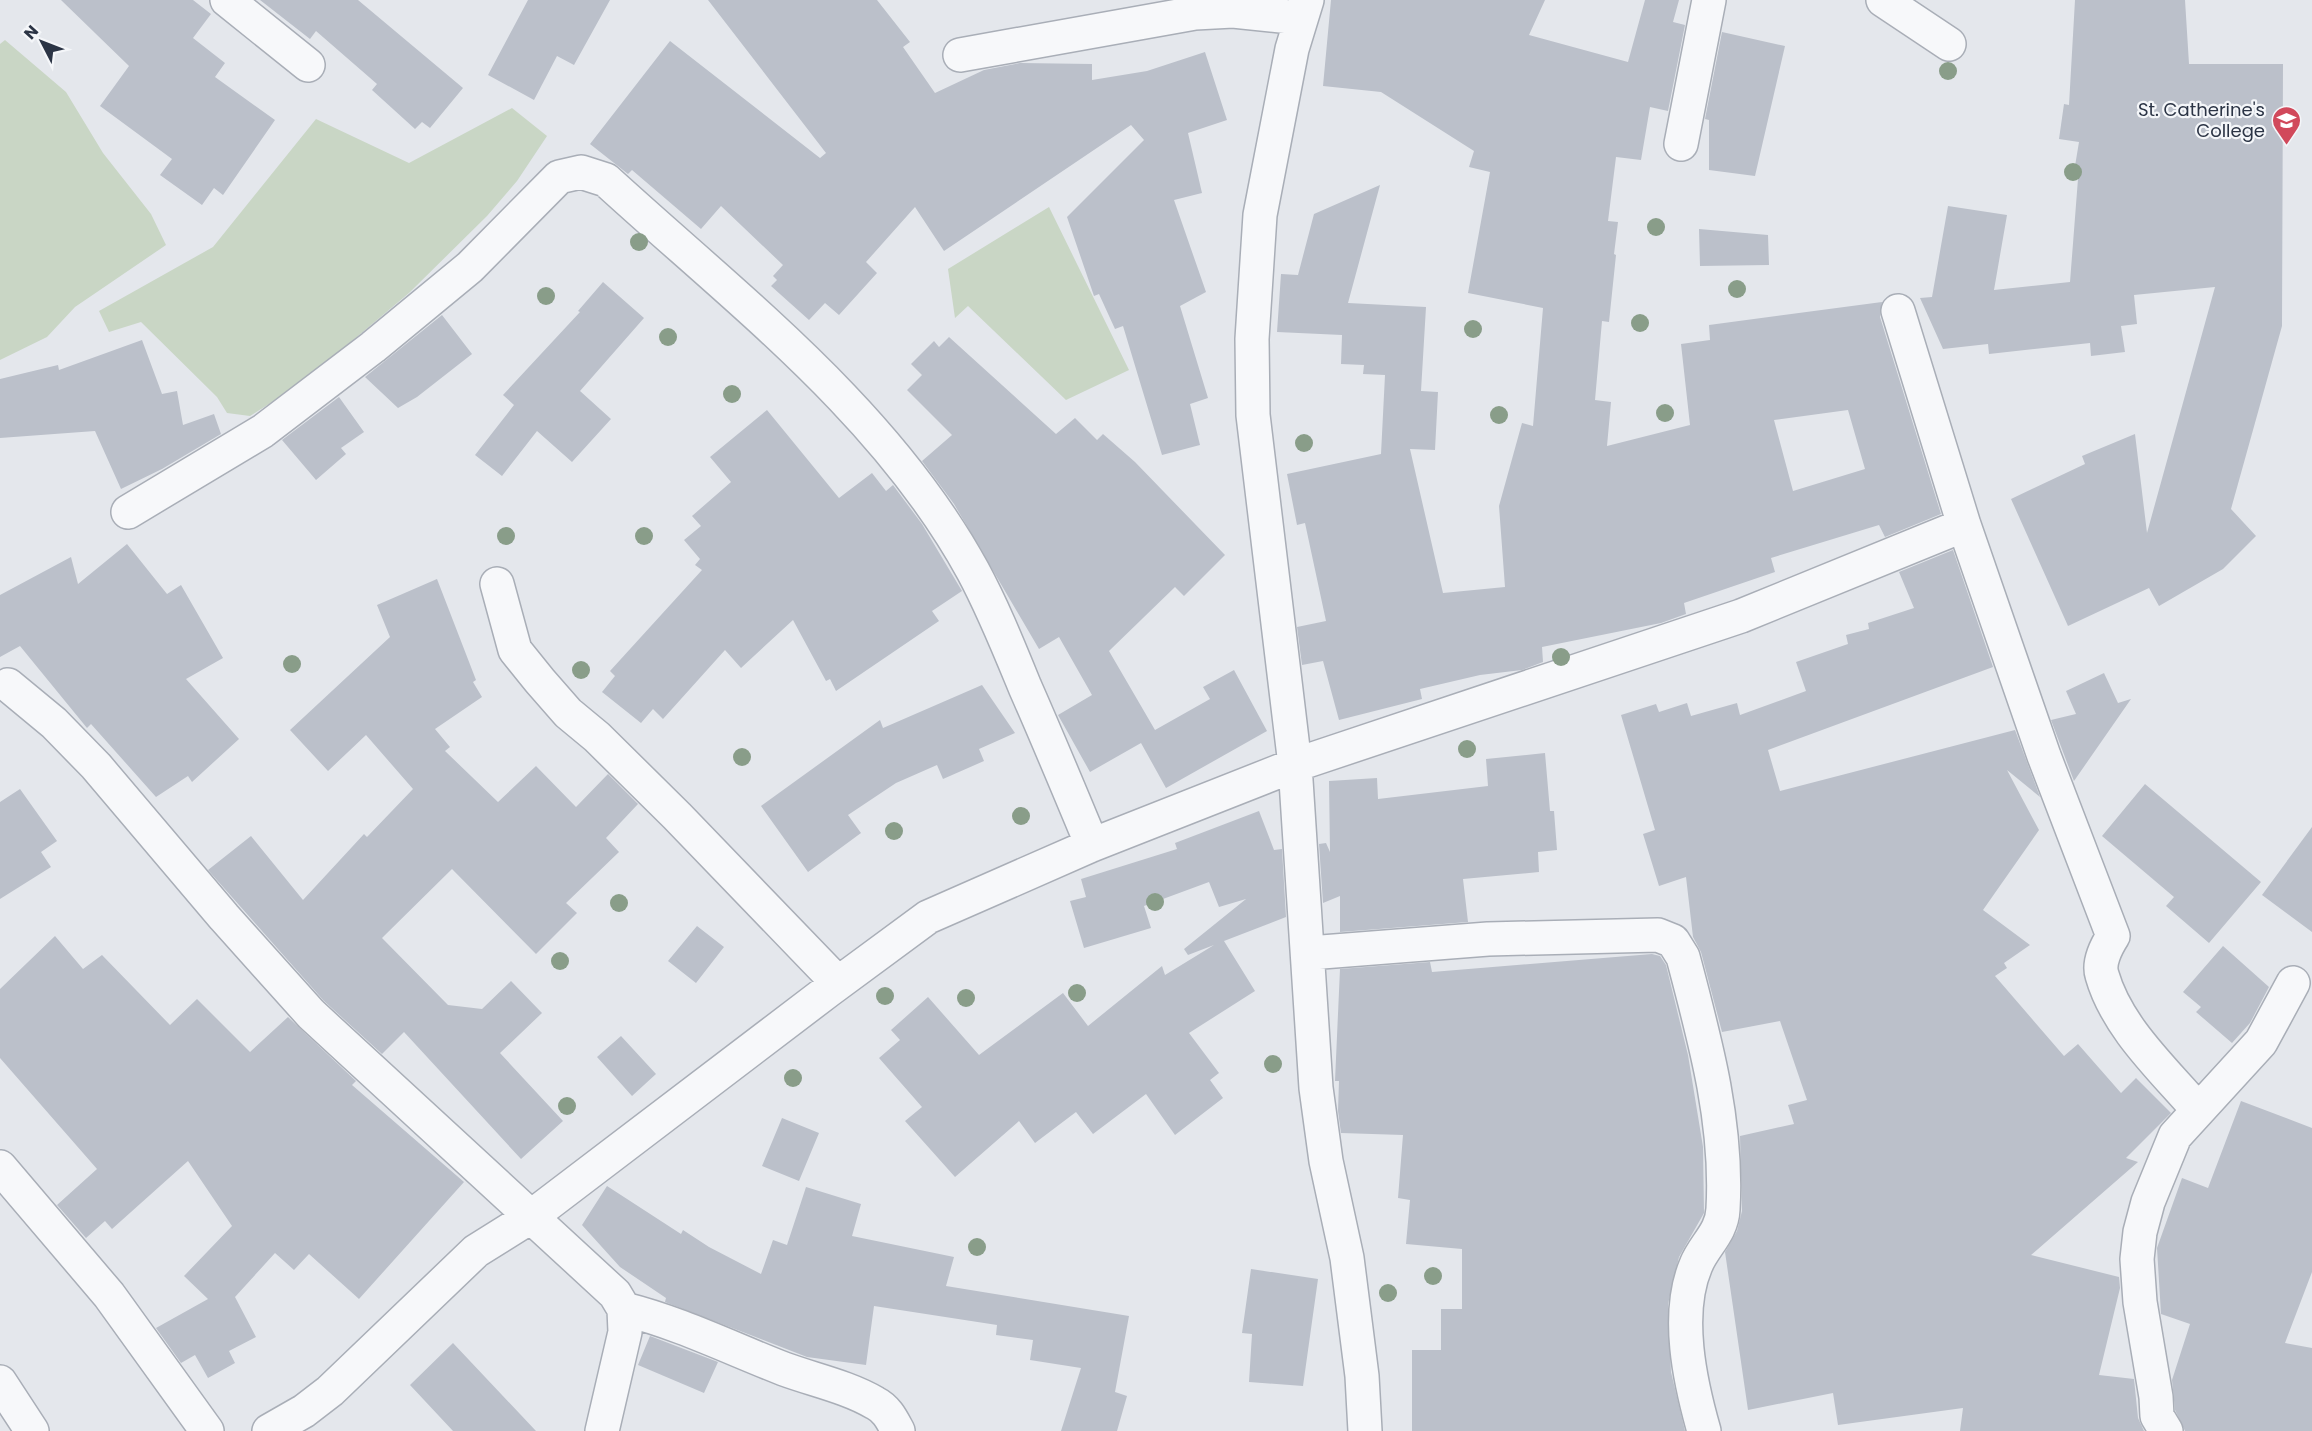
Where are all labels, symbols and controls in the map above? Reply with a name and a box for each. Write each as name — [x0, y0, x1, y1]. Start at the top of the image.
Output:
north arrow — [12, 12, 72, 72]
text: N — [19, 20, 44, 44]
place label: St. Catherine's College — [2138, 97, 2265, 143]
school or university icon: St. Catherine's College — [2270, 104, 2302, 146]

